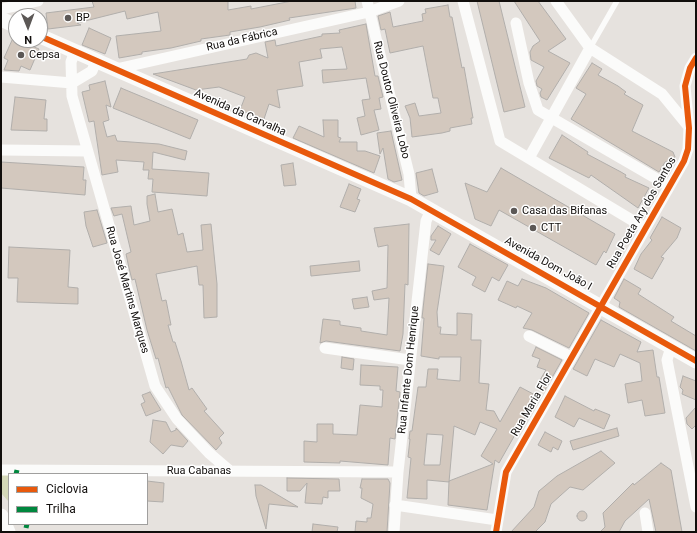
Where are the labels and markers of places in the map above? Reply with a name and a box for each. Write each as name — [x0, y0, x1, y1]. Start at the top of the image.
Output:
place label: BP — [76, 11, 90, 25]
marker: BP — [63, 13, 73, 23]
place label: Cepsa — [29, 48, 60, 62]
marker: Cepsa — [16, 50, 26, 60]
place label: Casa das Bifanas — [522, 204, 607, 218]
marker: Casa das Bifanas — [509, 206, 519, 216]
place label: CTT — [541, 221, 561, 235]
marker: CTT — [528, 223, 538, 233]

